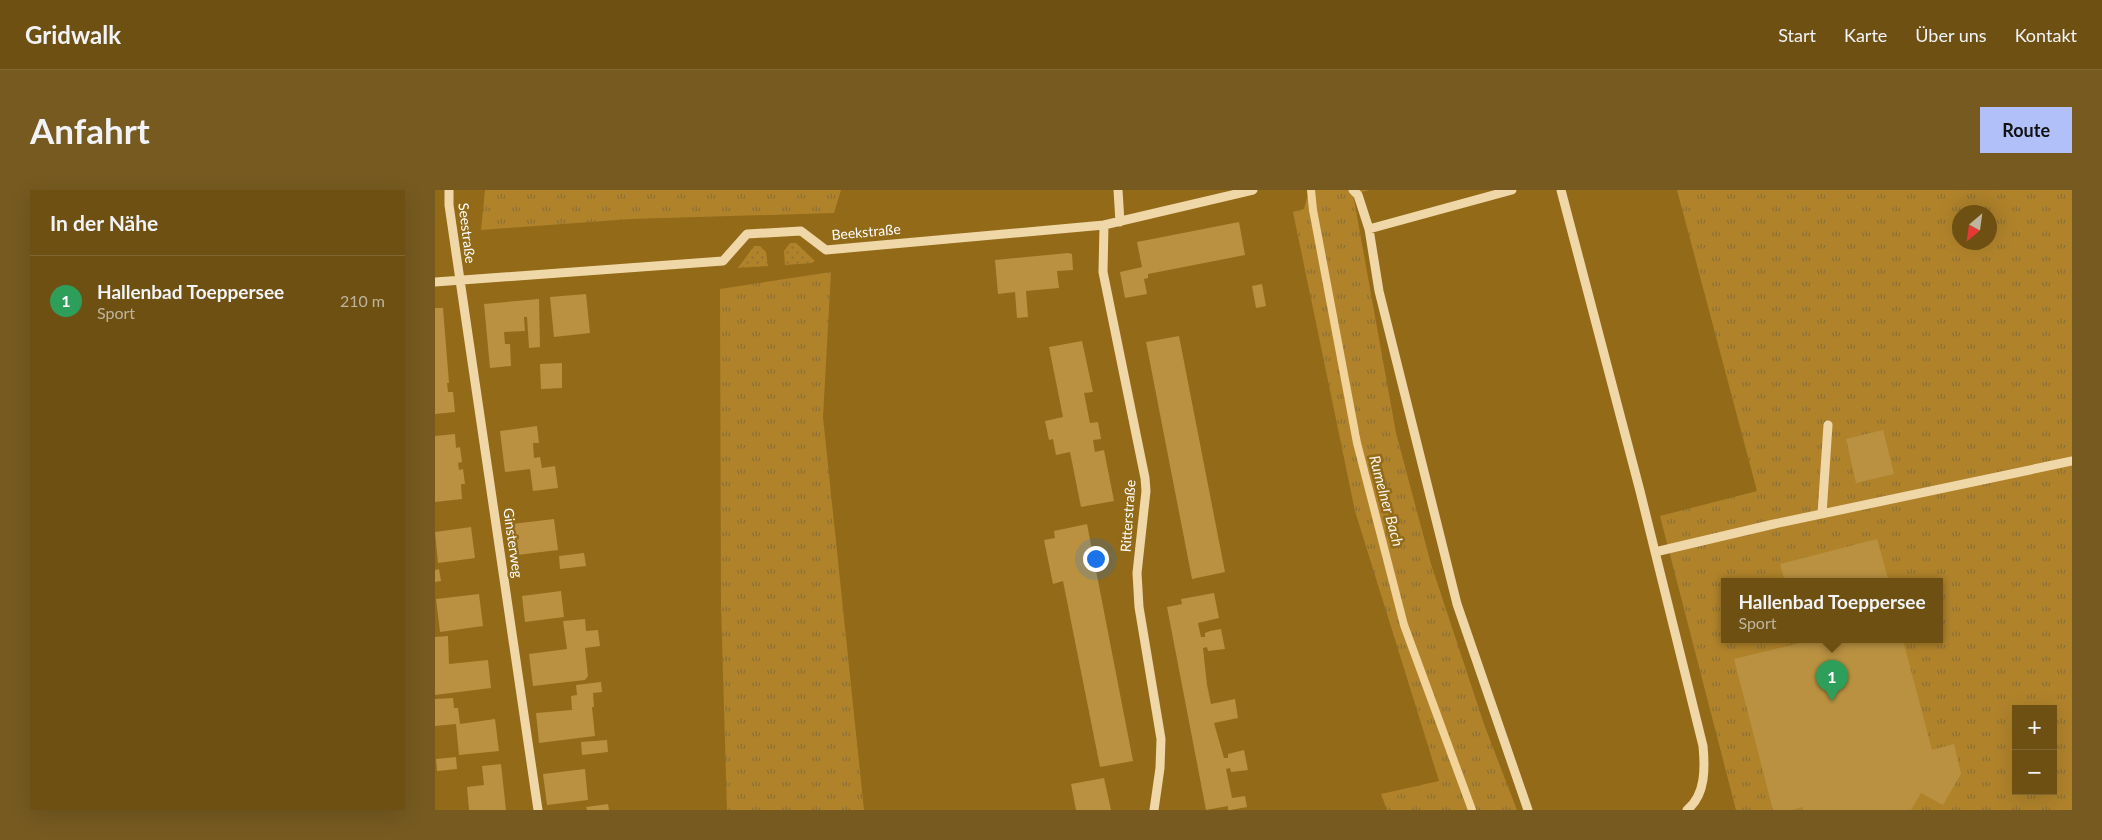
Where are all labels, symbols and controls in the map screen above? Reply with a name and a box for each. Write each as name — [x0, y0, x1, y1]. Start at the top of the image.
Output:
text: Gridwalk — [25, 20, 121, 49]
text: Start — [1778, 24, 1816, 46]
text: Karte — [1844, 24, 1887, 46]
text: Über uns — [1915, 24, 1987, 46]
text: Kontakt — [2015, 24, 2077, 46]
button: Route — [1980, 107, 2072, 153]
text: Anfahrt — [30, 109, 150, 151]
street label: Seestraße — [455, 202, 480, 264]
north arrow — [1952, 205, 1997, 250]
text: In der Nähe — [50, 210, 158, 235]
street label: Beekstraße — [831, 220, 901, 243]
text: Hallenbad Toeppersee — [97, 280, 284, 303]
text: 1 — [61, 291, 71, 310]
text: 210 m — [340, 291, 385, 310]
text: Sport — [97, 303, 135, 322]
water label: Rumelner Bach — [1366, 453, 1408, 548]
street label: Ritterstraße — [1116, 479, 1139, 553]
street label: Ginsterweg — [500, 507, 527, 579]
your location — [1083, 546, 1109, 572]
popup — [1721, 578, 1943, 643]
text: Hallenbad Toeppersee — [1738, 590, 1926, 613]
text: Sport — [1738, 613, 1777, 632]
pin: 1 — [1816, 660, 1848, 701]
map controls — [2012, 705, 2057, 795]
button: + — [2012, 705, 2057, 750]
button: − — [2012, 750, 2057, 795]

